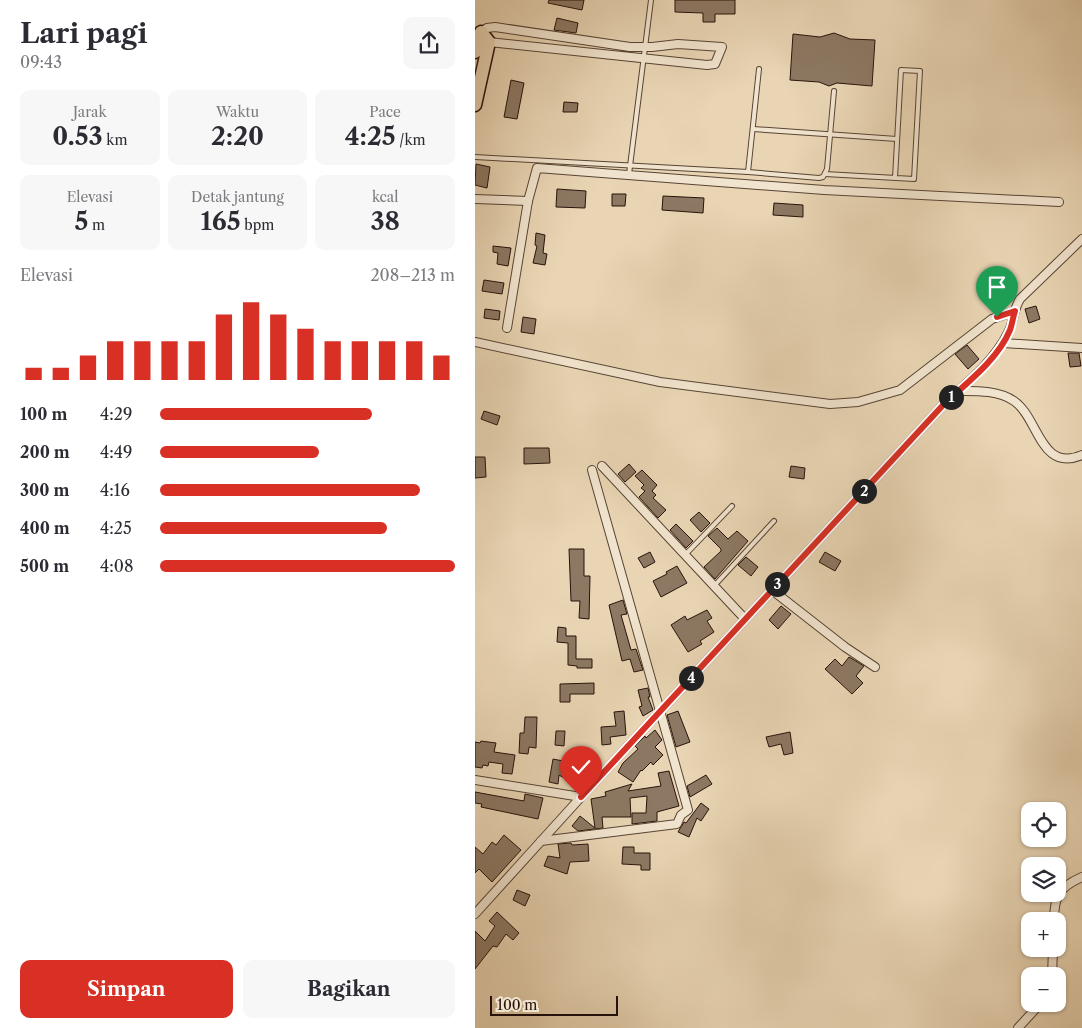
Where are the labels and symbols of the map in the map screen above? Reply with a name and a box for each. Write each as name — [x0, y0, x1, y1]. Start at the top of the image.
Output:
pin — [976, 266, 1018, 317]
pin: 1 — [939, 384, 963, 410]
pin: 2 — [851, 478, 877, 504]
pin: 3 — [765, 572, 789, 596]
pin: 4 — [679, 666, 703, 690]
pin — [560, 746, 602, 797]
scale bar — [490, 993, 617, 1016]

